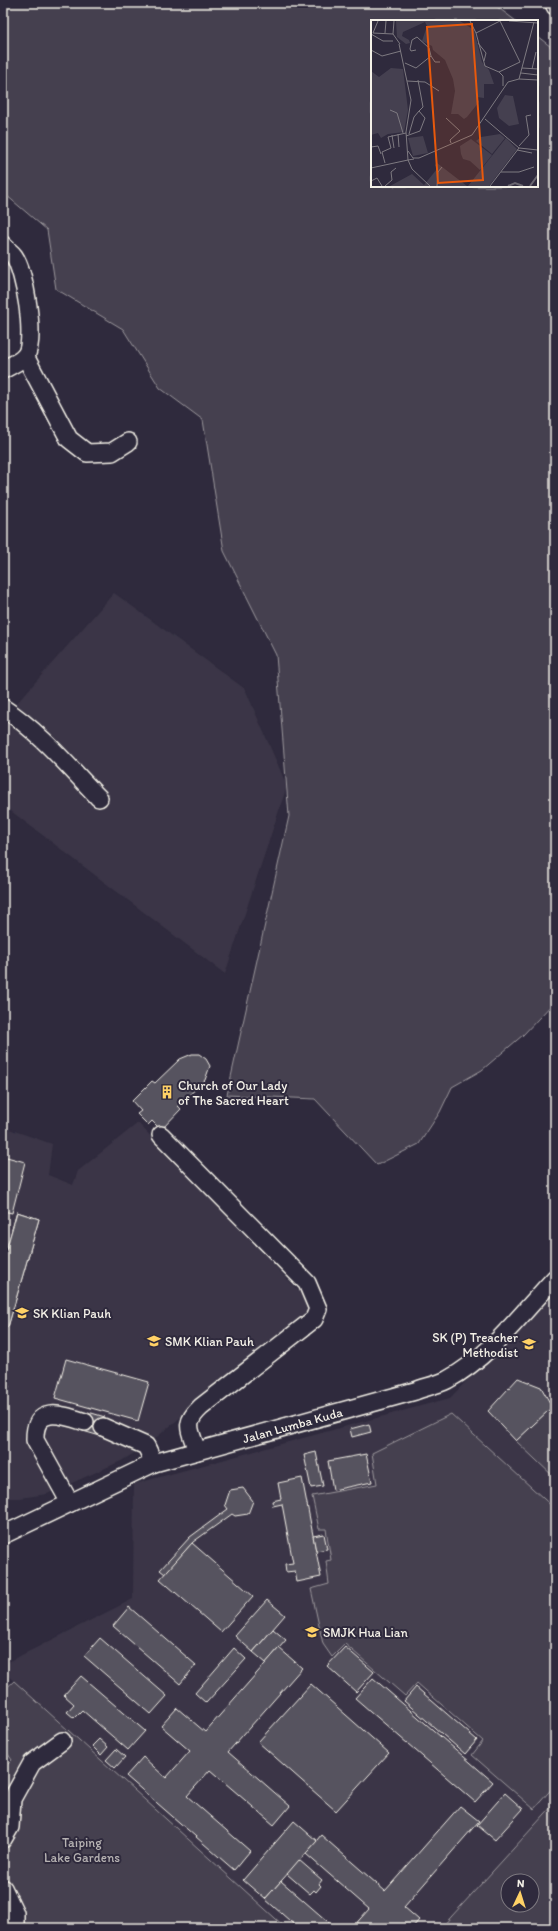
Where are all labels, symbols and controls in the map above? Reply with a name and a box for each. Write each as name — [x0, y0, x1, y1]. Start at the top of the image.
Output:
inset map — [371, 20, 538, 187]
place label: Church of Our Lady of The Sacred Heart — [178, 1078, 289, 1108]
building icon: Church of Our Lady of The Sacred Heart — [159, 1084, 175, 1100]
school or university icon: SK Klian Pauh — [14, 1305, 30, 1321]
place label: SK Klian Pauh — [33, 1306, 111, 1321]
place label: SK (P) Treacher Methodist — [432, 1330, 519, 1360]
school or university icon: SMK Klian Pauh — [146, 1333, 162, 1349]
place label: SMK Klian Pauh — [165, 1334, 254, 1349]
school or university icon: SK (P) Treacher Methodist — [521, 1336, 537, 1352]
street label: Jalan Lumba Kuda — [241, 1404, 345, 1446]
school or university icon: SMJK Hua Lian — [304, 1624, 320, 1640]
place label: SMJK Hua Lian — [323, 1625, 409, 1640]
park label: Taiping Lake Gardens — [44, 1835, 120, 1865]
north arrow — [500, 1873, 540, 1913]
text: N — [516, 1877, 525, 1890]

